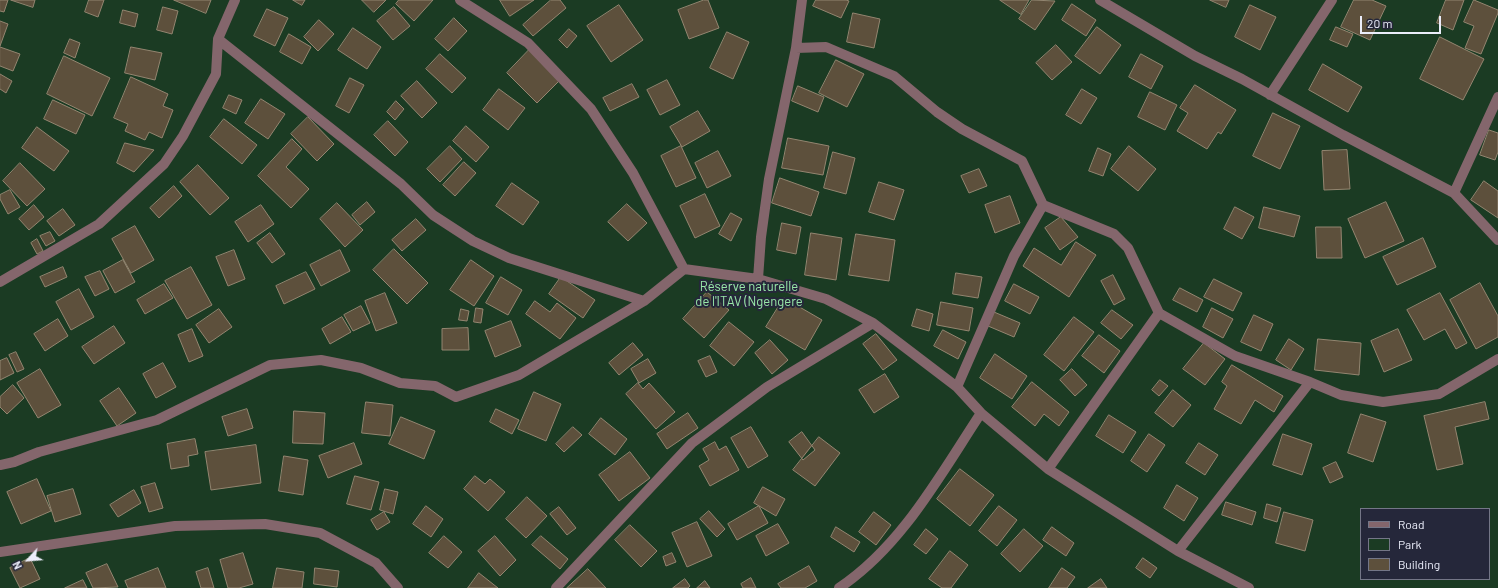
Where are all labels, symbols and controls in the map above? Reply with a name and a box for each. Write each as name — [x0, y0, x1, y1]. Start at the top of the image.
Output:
scale bar — [1362, 8, 1443, 34]
text: 20 m — [1367, 16, 1393, 30]
park label: Réserve naturelle de l'ITAV (Ngengere — [695, 279, 803, 310]
legend — [1360, 508, 1490, 580]
text: Road — [1398, 517, 1425, 531]
text: Park — [1398, 537, 1422, 551]
north arrow — [8, 540, 48, 580]
text: Building — [1398, 557, 1440, 571]
text: N — [9, 559, 24, 572]

